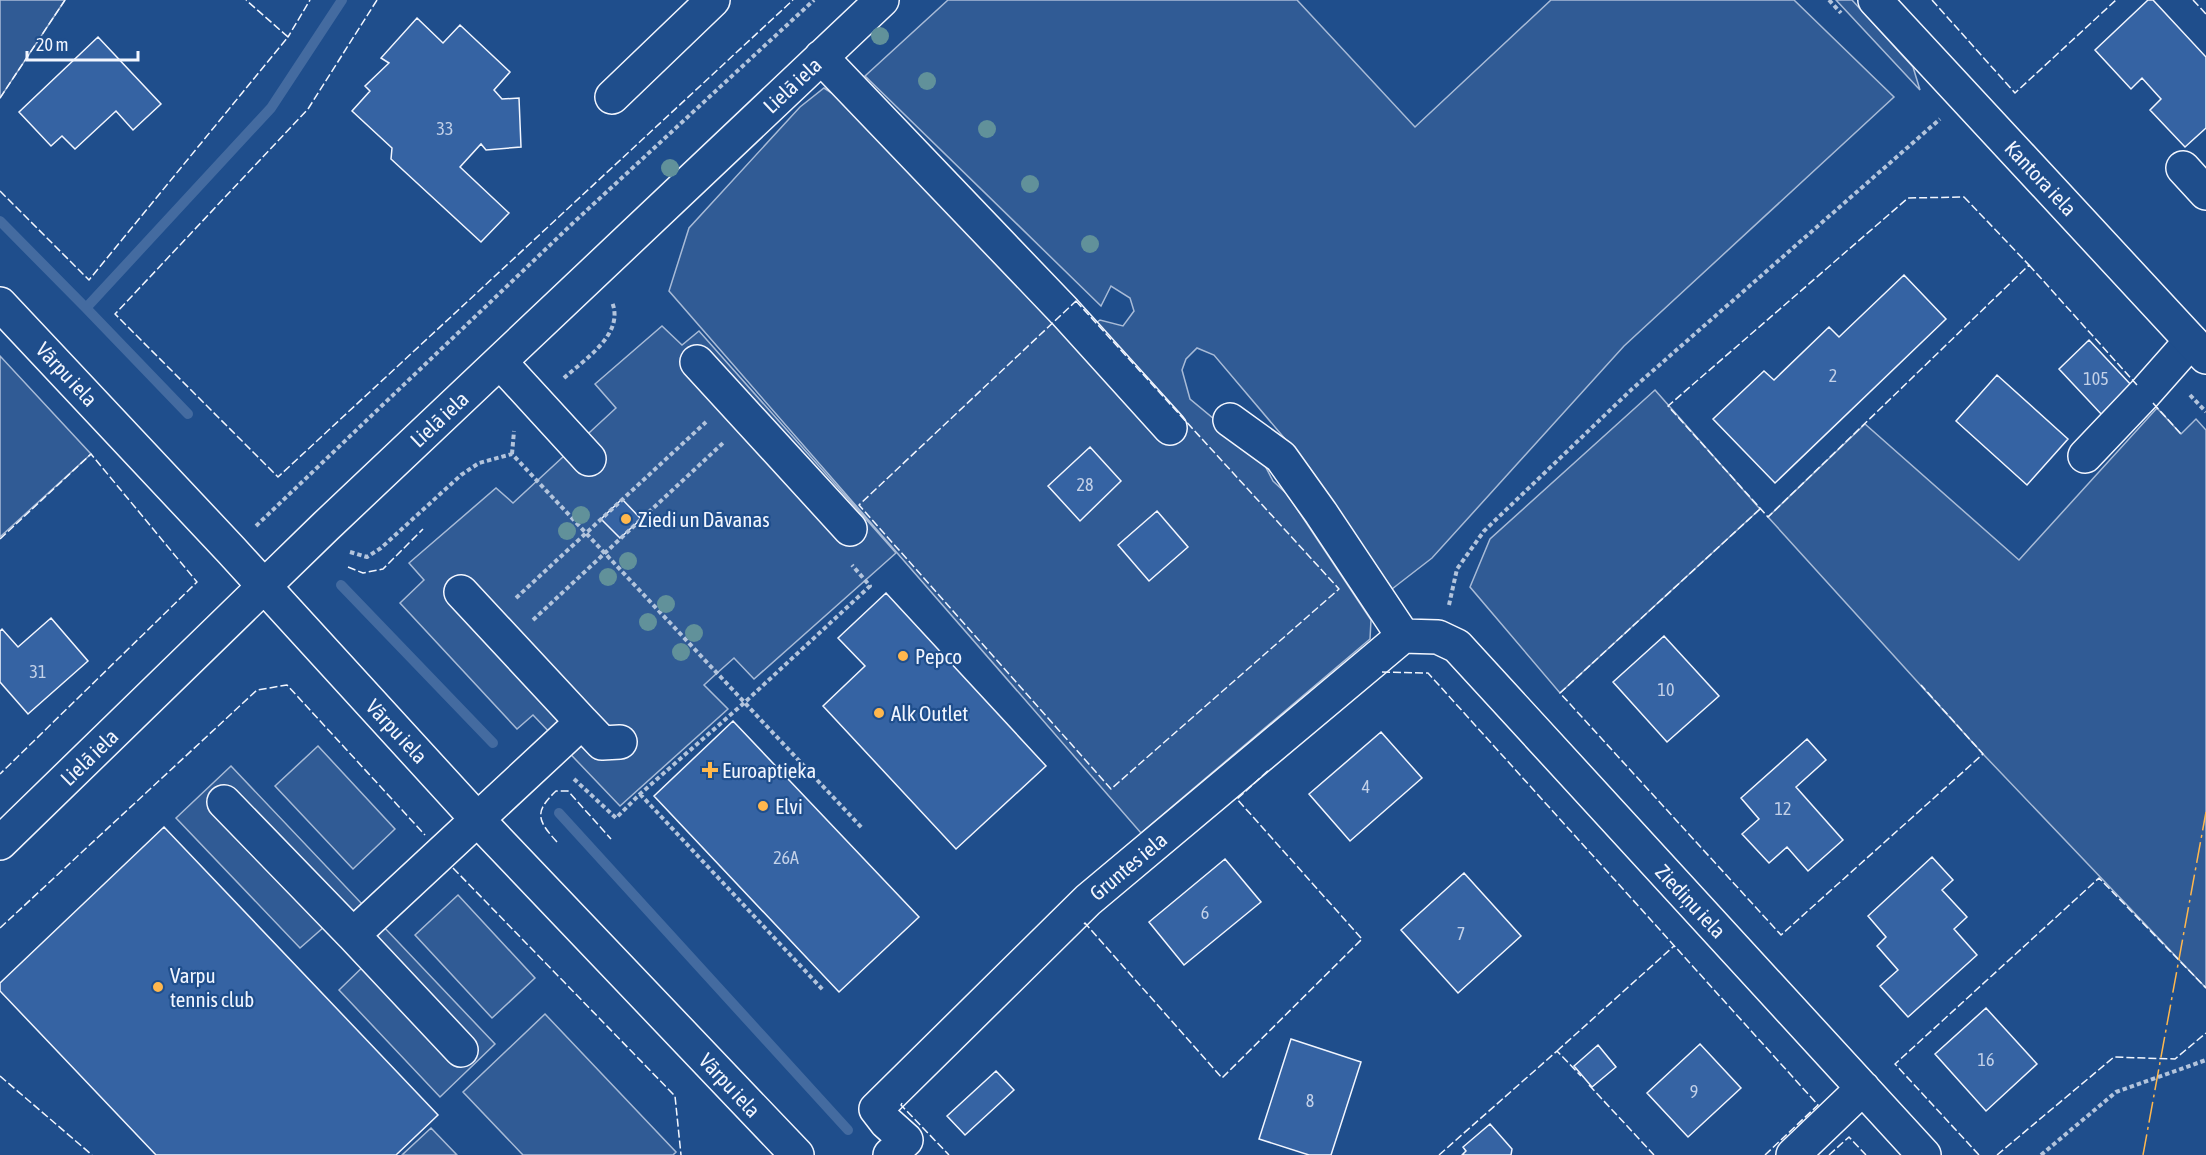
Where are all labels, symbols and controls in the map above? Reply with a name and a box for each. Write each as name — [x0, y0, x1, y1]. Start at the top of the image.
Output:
scale bar — [27, 24, 138, 62]
text: 20 m — [36, 34, 68, 55]
street label: Lielā iela — [758, 52, 826, 118]
house number: 33 — [437, 118, 453, 139]
street label: Kantora iela — [2000, 136, 2082, 220]
street label: Vārpu iela — [32, 337, 102, 411]
house number: 2 — [1829, 365, 1837, 386]
house number: 105 — [2083, 368, 2109, 389]
street label: Lielā iela — [405, 386, 473, 452]
house number: 28 — [1077, 474, 1093, 495]
place label: Ziedi un Dāvanas — [638, 507, 770, 531]
marker: Ziedi un Dāvanas — [619, 512, 633, 526]
place label: Pepco — [915, 644, 962, 668]
marker: Pepco — [896, 649, 910, 663]
house number: 31 — [30, 661, 46, 682]
house number: 10 — [1658, 679, 1674, 700]
street label: Vārpu iela — [362, 694, 432, 768]
place label: Alk Outlet — [891, 701, 968, 725]
marker: Alk Outlet — [872, 706, 886, 720]
street label: Lielā iela — [55, 724, 123, 790]
place label: Euroaptieka — [722, 758, 816, 782]
marker: Euroaptieka — [703, 763, 717, 777]
house number: 4 — [1362, 776, 1370, 797]
place label: Elvi — [775, 794, 803, 818]
house number: 12 — [1775, 798, 1791, 819]
marker: Elvi — [756, 799, 770, 813]
street label: Gruntes iela — [1085, 827, 1171, 905]
house number: 26A — [773, 847, 799, 868]
street label: Ziediņu iela — [1651, 859, 1731, 943]
house number: 6 — [1201, 902, 1209, 923]
house number: 7 — [1457, 923, 1465, 944]
place label: Varpu tennis club — [170, 963, 254, 1011]
marker: Varpu tennis club — [151, 980, 165, 994]
street label: Vārpu iela — [695, 1048, 765, 1122]
house number: 16 — [1978, 1049, 1994, 1070]
house number: 9 — [1690, 1081, 1698, 1102]
house number: 8 — [1306, 1090, 1314, 1111]

